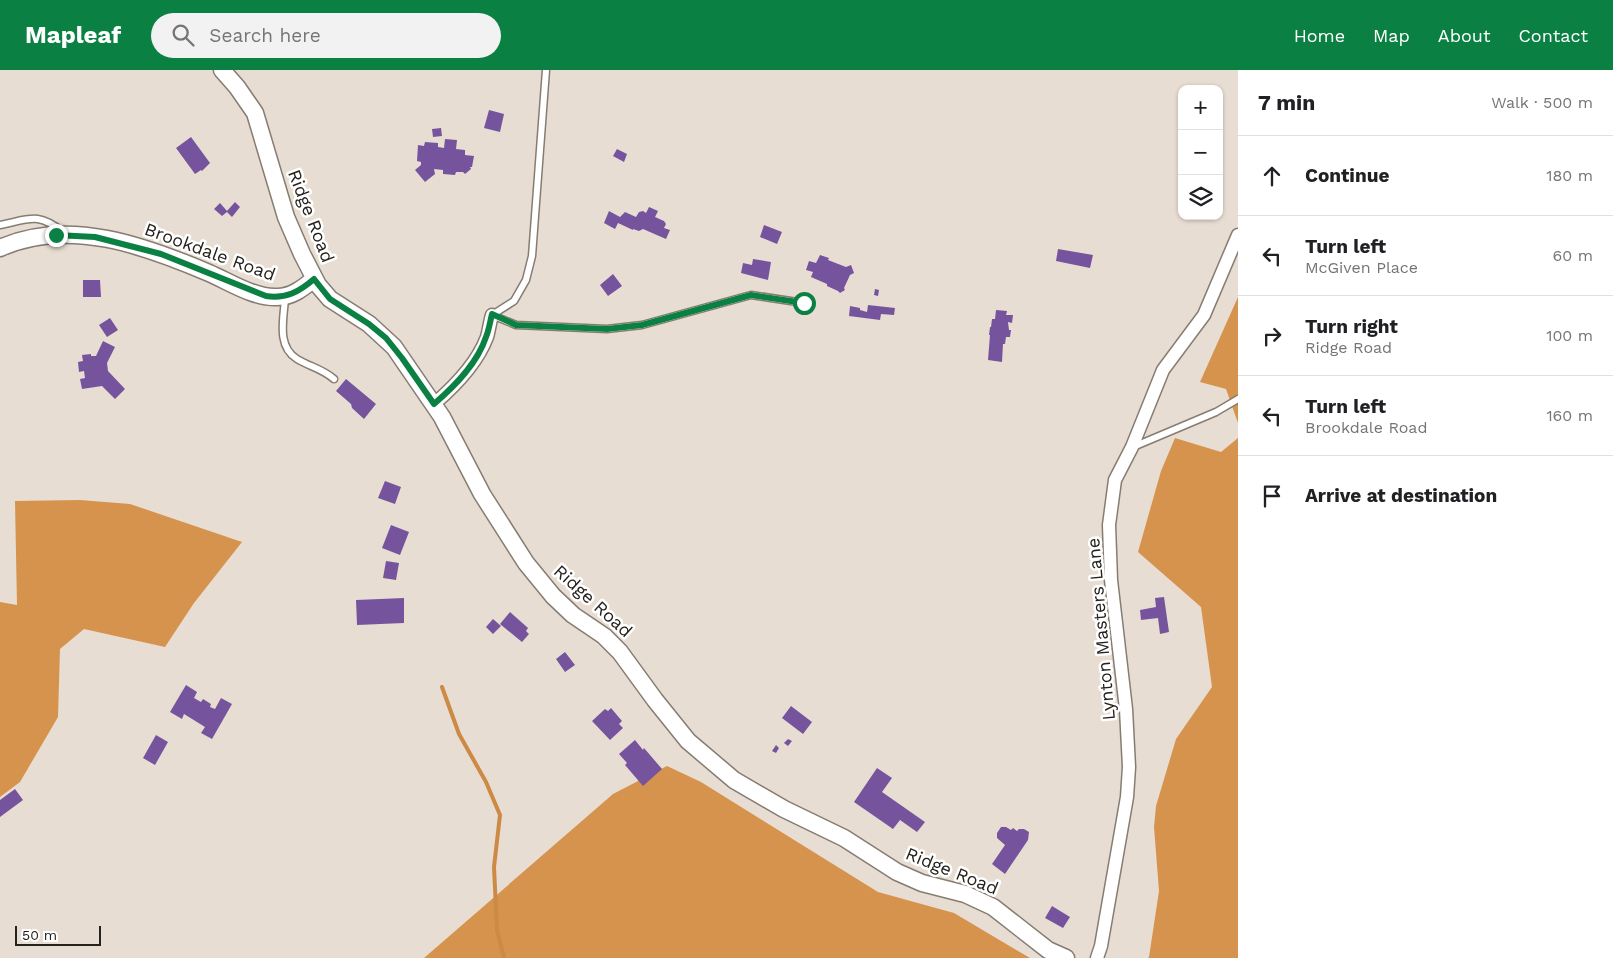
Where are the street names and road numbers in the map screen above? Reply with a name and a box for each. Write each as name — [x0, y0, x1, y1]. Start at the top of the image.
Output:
street label: Ridge Road — [284, 166, 339, 265]
street label: Brookdale Road — [142, 218, 278, 285]
street label: Lynton Masters Lane — [1082, 537, 1119, 721]
street label: Ridge Road — [550, 560, 637, 641]
street label: Ridge Road — [903, 842, 1002, 899]

